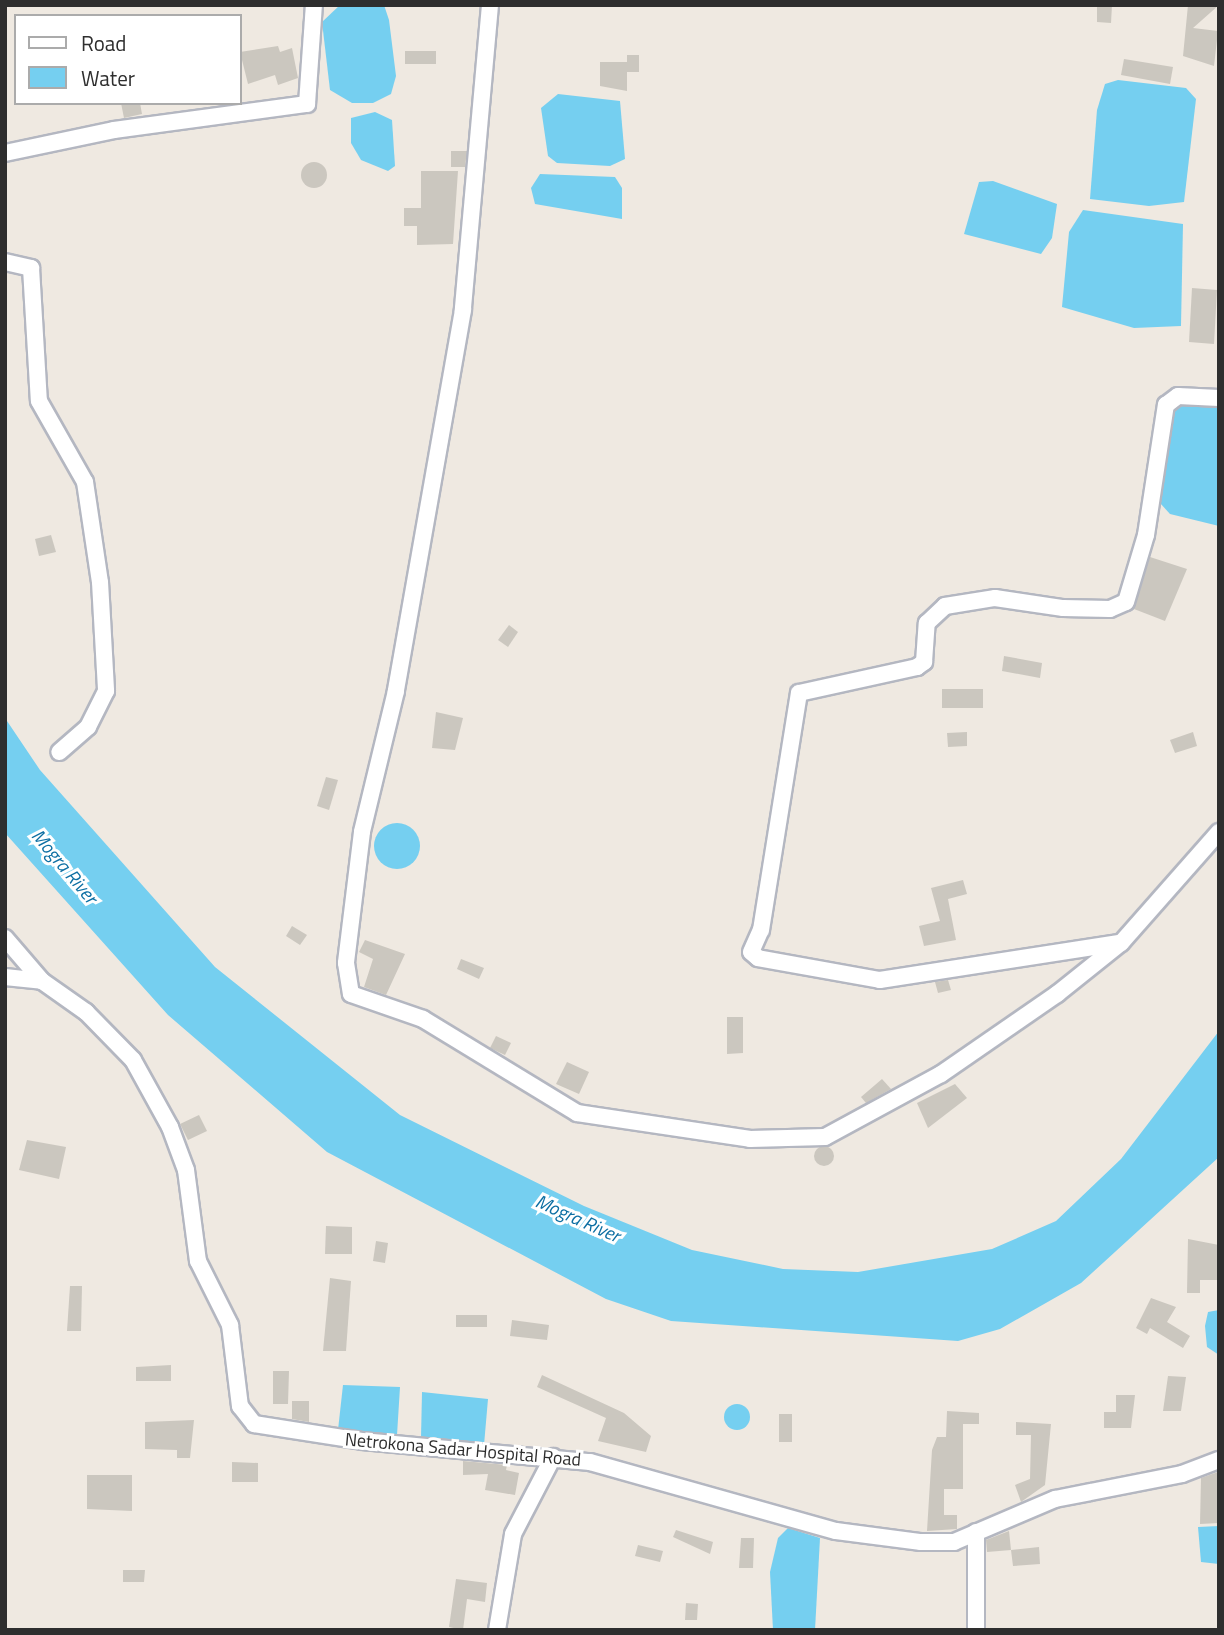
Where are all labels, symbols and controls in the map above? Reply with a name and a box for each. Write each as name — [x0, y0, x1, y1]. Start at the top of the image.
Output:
legend — [14, 14, 242, 105]
text: Road — [81, 27, 126, 59]
text: Water — [81, 62, 135, 94]
water label: Mogra River — [27, 824, 103, 908]
water label: Mogra River — [532, 1189, 624, 1247]
street label: Netrokona Sadar Hospital Road — [344, 1429, 582, 1471]

